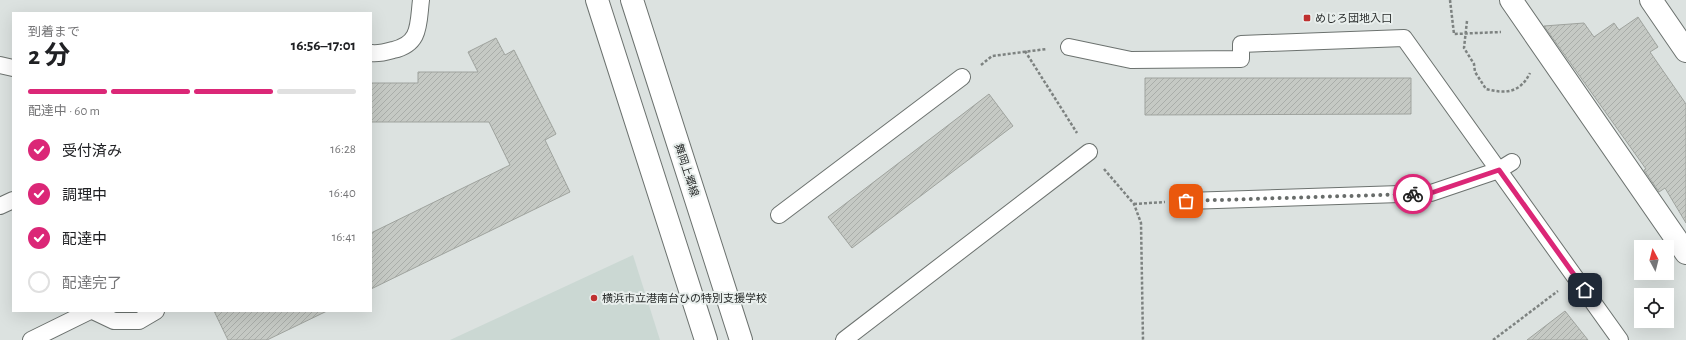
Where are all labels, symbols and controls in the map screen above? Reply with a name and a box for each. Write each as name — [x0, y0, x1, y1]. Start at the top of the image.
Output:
marker: めじろ団地入口 — [1302, 13, 1312, 23]
place label: めじろ団地入口 — [1315, 13, 1392, 24]
text: 到着まで — [28, 26, 80, 39]
text: 16:56–17:01 — [291, 38, 356, 53]
text: 2 分 — [28, 43, 70, 69]
text: 配達中 · 60 m — [28, 105, 100, 118]
icon: check — [28, 139, 50, 161]
street label: 舞岡上郷線 — [673, 142, 701, 198]
text: 16:28 — [330, 143, 356, 156]
text: 受付済み — [62, 144, 122, 159]
courier — [1393, 174, 1433, 214]
icon: check — [28, 183, 50, 205]
icon: bike — [1402, 183, 1424, 205]
pin — [1169, 184, 1203, 218]
text: 16:40 — [329, 187, 356, 200]
text: 調理中 — [62, 188, 107, 203]
icon: bag — [1175, 190, 1197, 212]
icon: check — [28, 227, 50, 249]
text: 16:41 — [332, 231, 356, 244]
text: 配達中 — [62, 232, 107, 247]
north arrow — [1634, 240, 1674, 280]
map controls — [1634, 240, 1674, 328]
pin — [1568, 273, 1602, 307]
text: 配達完了 — [62, 276, 122, 291]
icon: home — [1574, 279, 1596, 301]
button: locate — [1634, 288, 1674, 328]
place label: 横浜市立港南台ひの特別支援学校 — [602, 292, 767, 304]
marker: 横浜市立港南台ひの特別支援学校 — [589, 293, 599, 303]

